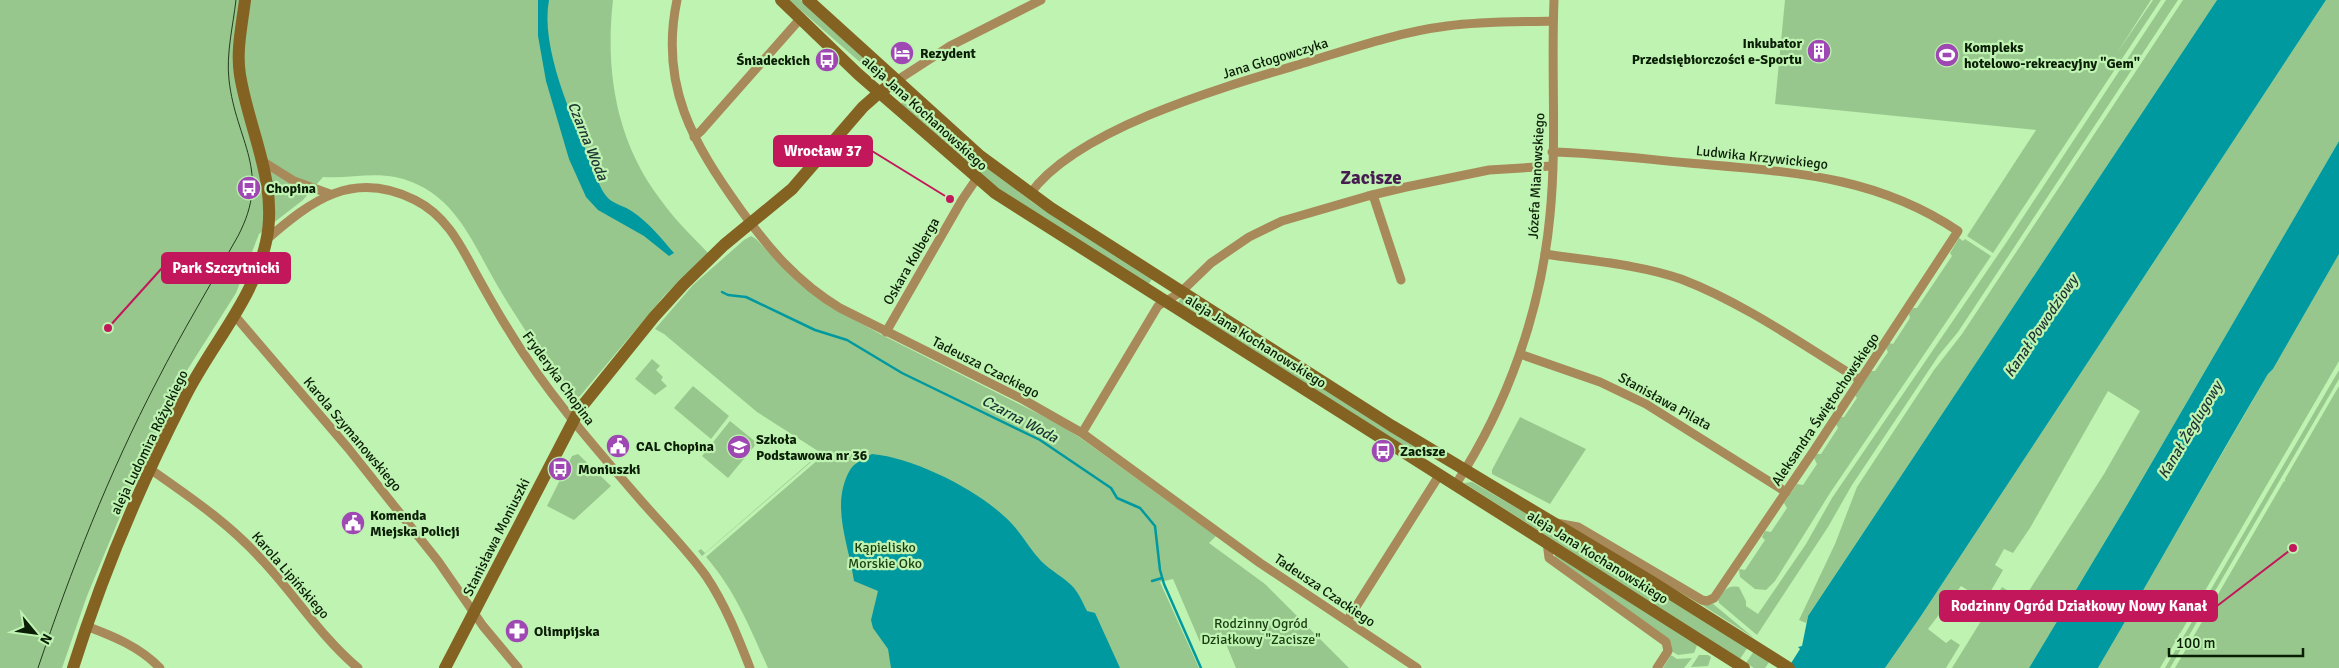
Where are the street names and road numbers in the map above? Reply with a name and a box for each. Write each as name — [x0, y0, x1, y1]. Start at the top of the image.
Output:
street label: Jana Głogowczyka — [1220, 34, 1330, 83]
street label: aleja Jana Kochanowskiego — [858, 52, 991, 174]
street label: Józefa Mianowskiego — [1525, 112, 1548, 240]
street label: Ludwika Krzywickiego — [1695, 142, 1829, 173]
street label: Oskara Kolberga — [880, 215, 943, 308]
street label: aleja Jana Kochanowskiego — [1182, 291, 1329, 392]
street label: Fryderyka Chopina — [519, 328, 598, 429]
street label: Aleksandra Świętochowskiego — [1768, 330, 1883, 489]
street label: Tadeusza Czackiego — [929, 333, 1042, 402]
street label: aleja Ludomira Różyckiego — [107, 367, 192, 517]
street label: Stanisława Pilata — [1615, 369, 1714, 434]
street label: Karola Szymanowskiego — [300, 374, 405, 495]
street label: Stanisława Moniuszki — [459, 476, 534, 599]
street label: aleja Jana Kochanowskiego — [1524, 507, 1671, 608]
street label: Karola Lipińskiego — [248, 528, 333, 622]
street label: Tadeusza Czackiego — [1271, 550, 1379, 631]

